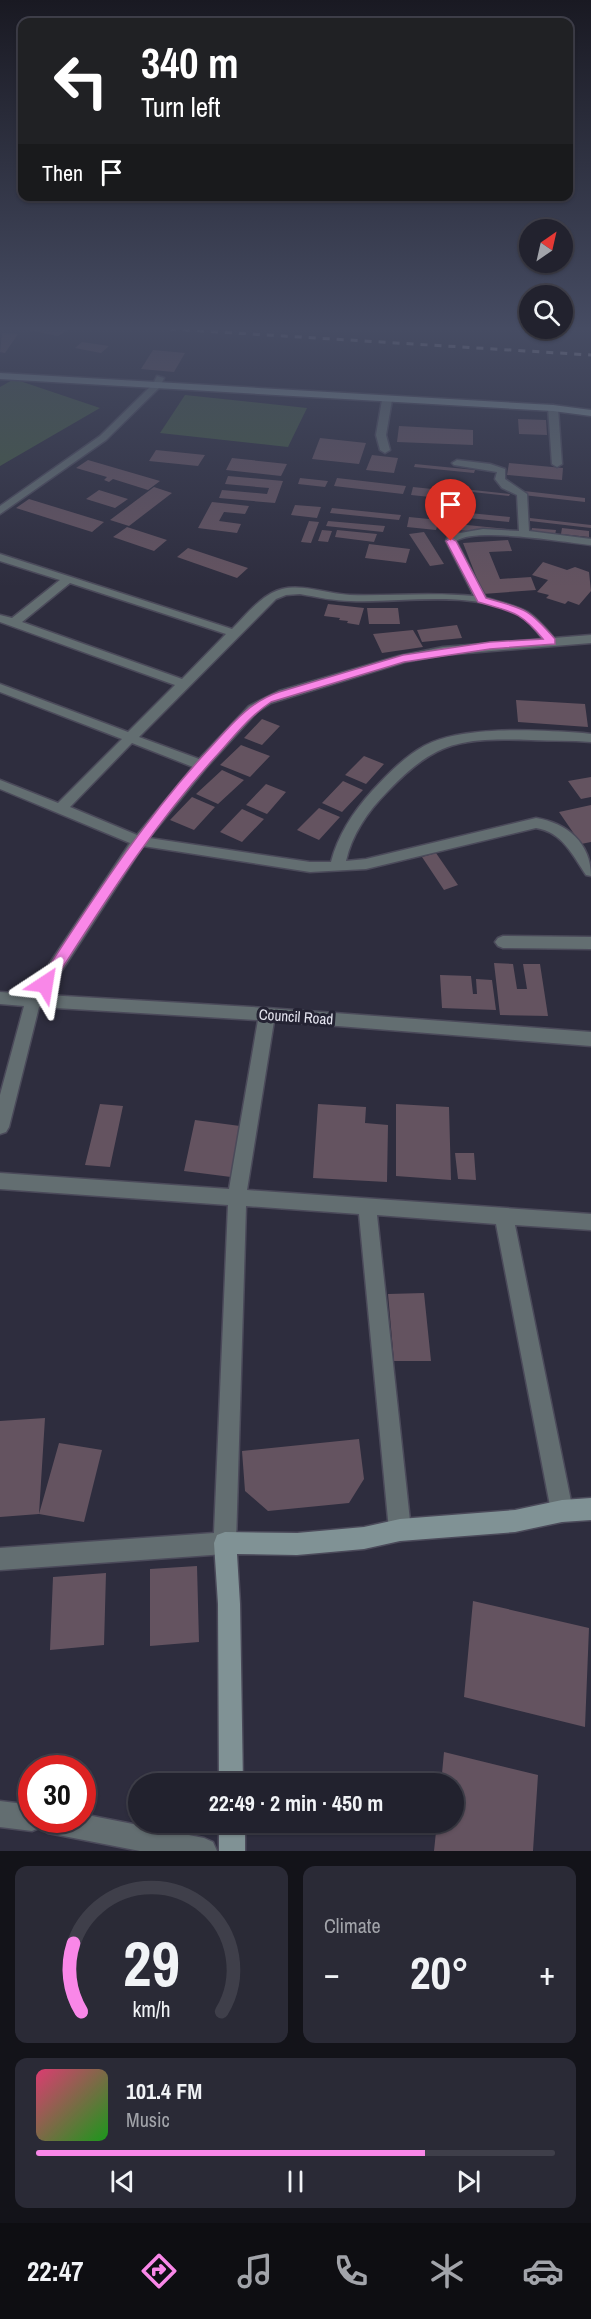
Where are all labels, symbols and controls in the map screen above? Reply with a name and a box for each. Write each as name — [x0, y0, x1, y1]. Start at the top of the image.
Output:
text: 340 m — [141, 35, 239, 91]
icon: left — [42, 42, 120, 120]
text: Turn left — [141, 89, 220, 125]
icon: arrive — [95, 156, 128, 189]
text: Then — [42, 158, 83, 188]
north arrow — [519, 219, 573, 273]
map controls — [519, 219, 573, 339]
button: search — [519, 285, 573, 339]
pin — [425, 479, 476, 541]
icon: arrive — [434, 488, 467, 521]
position arrow — [13, 952, 77, 1016]
street label: Council Road — [258, 1003, 334, 1030]
speed limit sign: 30 — [18, 1755, 96, 1833]
text: 22:49 · 2 min · 450 m — [209, 1788, 383, 1818]
text: Climate — [324, 1912, 381, 1939]
text: 29 — [123, 1921, 180, 2005]
text: 20° — [410, 1942, 469, 2003]
text: − — [324, 1951, 340, 1995]
text: + — [539, 1951, 555, 1995]
text: km/h — [132, 1995, 171, 2024]
text: 101.4 FM — [126, 2076, 202, 2106]
text: Music — [126, 2106, 170, 2133]
icon: previous — [106, 2165, 139, 2198]
icon: pause — [279, 2165, 312, 2198]
icon: next — [452, 2165, 485, 2198]
icon: directions — [138, 2250, 180, 2292]
icon: music — [234, 2250, 276, 2292]
icon: phone — [330, 2250, 372, 2292]
icon: climate — [426, 2250, 468, 2292]
icon: car — [522, 2250, 564, 2292]
text: 22:47 — [27, 2253, 84, 2289]

